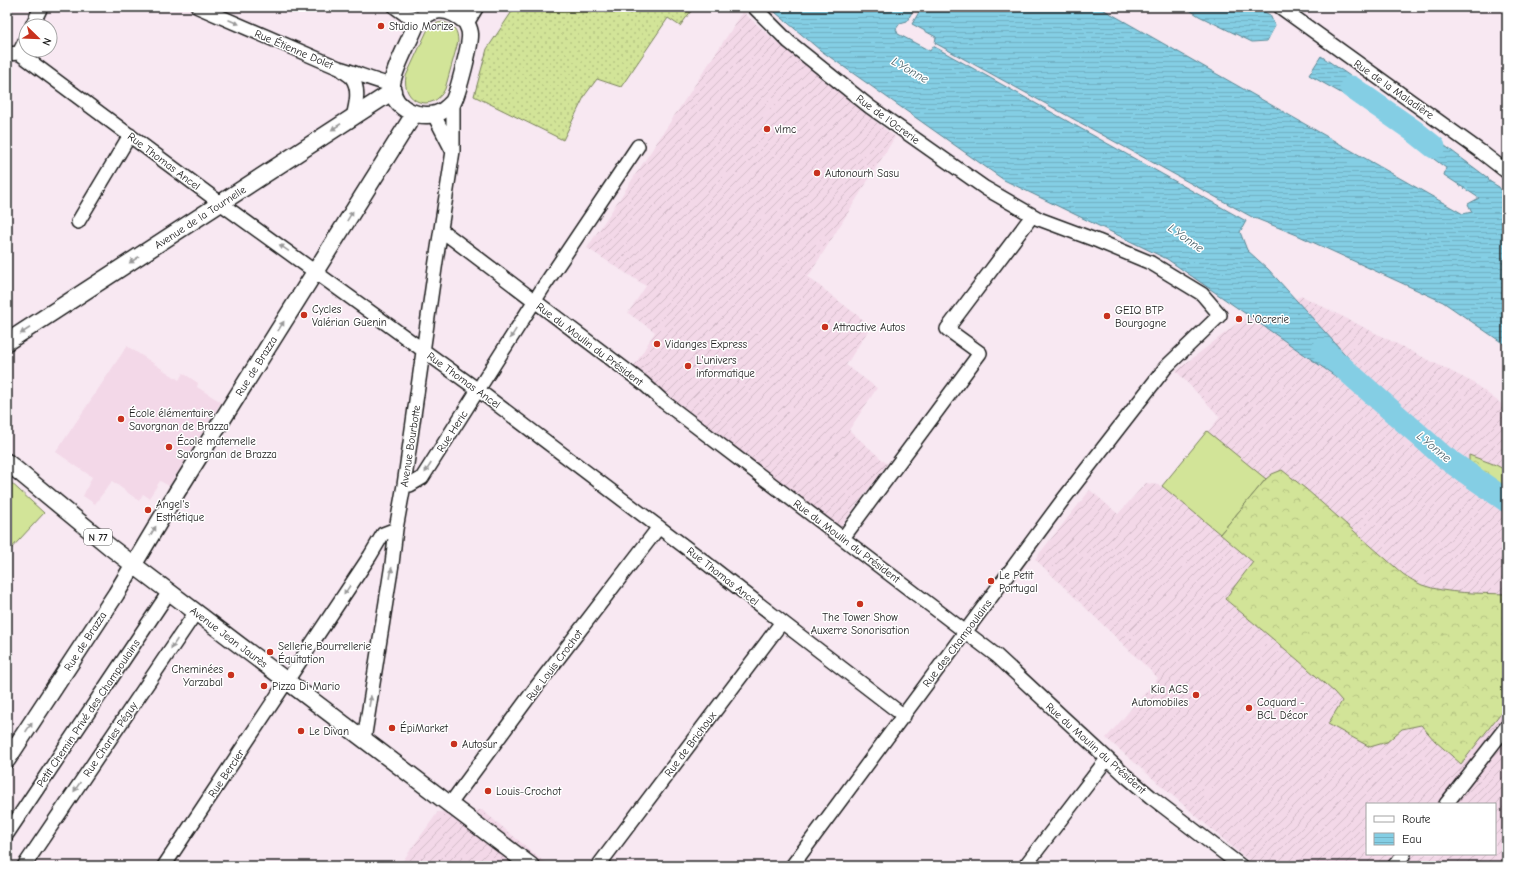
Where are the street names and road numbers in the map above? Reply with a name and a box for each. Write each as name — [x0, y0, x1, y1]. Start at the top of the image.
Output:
street label: Rue Étienne Dolet — [252, 26, 336, 72]
street label: Rue de la Maladière — [1351, 57, 1437, 122]
street label: Rue de l'Ocrerie — [853, 92, 922, 147]
street label: Rue Thomas Ancel — [125, 130, 203, 193]
street label: Avenue de la Tournelle — [152, 183, 249, 252]
street label: Rue du Moulin du Président — [534, 300, 646, 389]
street label: Rue de Brazza — [233, 334, 280, 399]
street label: Rue Thomas Ancel — [424, 349, 503, 411]
street label: Avenue Bourbotte — [398, 404, 423, 488]
street label: Rue Heric — [434, 407, 471, 455]
street label: Rue du Moulin du Président — [791, 497, 903, 586]
road number: N 77 — [84, 529, 112, 545]
street label: Rue Thomas Ancel — [684, 544, 761, 608]
street label: Rue des Champoulains — [920, 596, 995, 690]
street label: Avenue Jean Jaurès — [187, 604, 270, 671]
street label: Rue de Brazza — [61, 609, 109, 673]
street label: Rue Louis Crochot — [523, 626, 586, 703]
street label: Petit Chemin Privé des Champoulains — [34, 637, 143, 790]
street label: Rue Charles Péguy — [80, 699, 140, 779]
street label: Rue du Moulin du Président — [1043, 700, 1149, 797]
street label: Rue de Brichoux — [662, 709, 720, 779]
street label: Rue Bercier — [206, 746, 248, 800]

